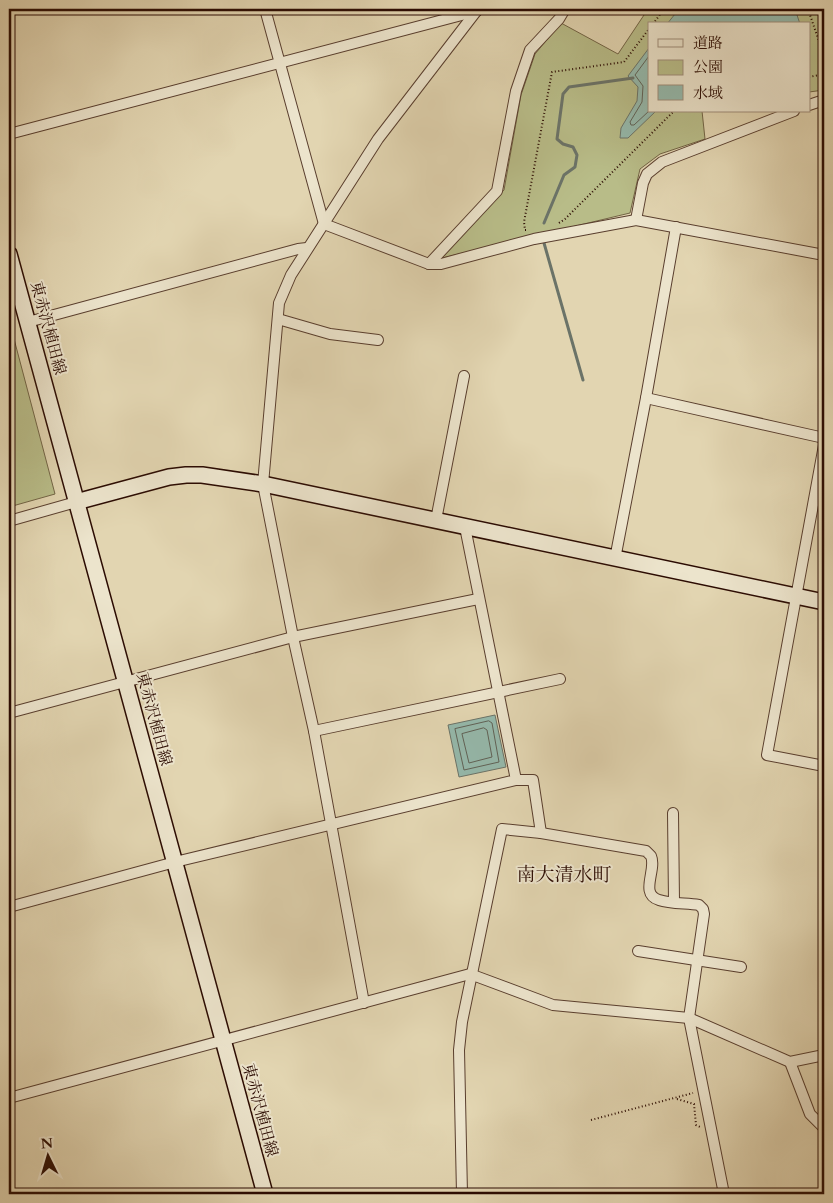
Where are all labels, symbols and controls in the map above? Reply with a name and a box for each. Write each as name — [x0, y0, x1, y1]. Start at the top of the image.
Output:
legend — [648, 22, 810, 112]
text: 道路 — [693, 33, 723, 53]
text: 公園 — [693, 57, 723, 77]
text: 水域 — [693, 83, 723, 103]
street label: 東赤沢植田線 — [25, 279, 71, 377]
street label: 東赤沢植田線 — [131, 670, 177, 768]
district label: 南大清水町 — [516, 862, 612, 888]
street label: 東赤沢植田線 — [237, 1061, 283, 1159]
north arrow — [22, 1130, 72, 1180]
text: N — [40, 1134, 54, 1154]

